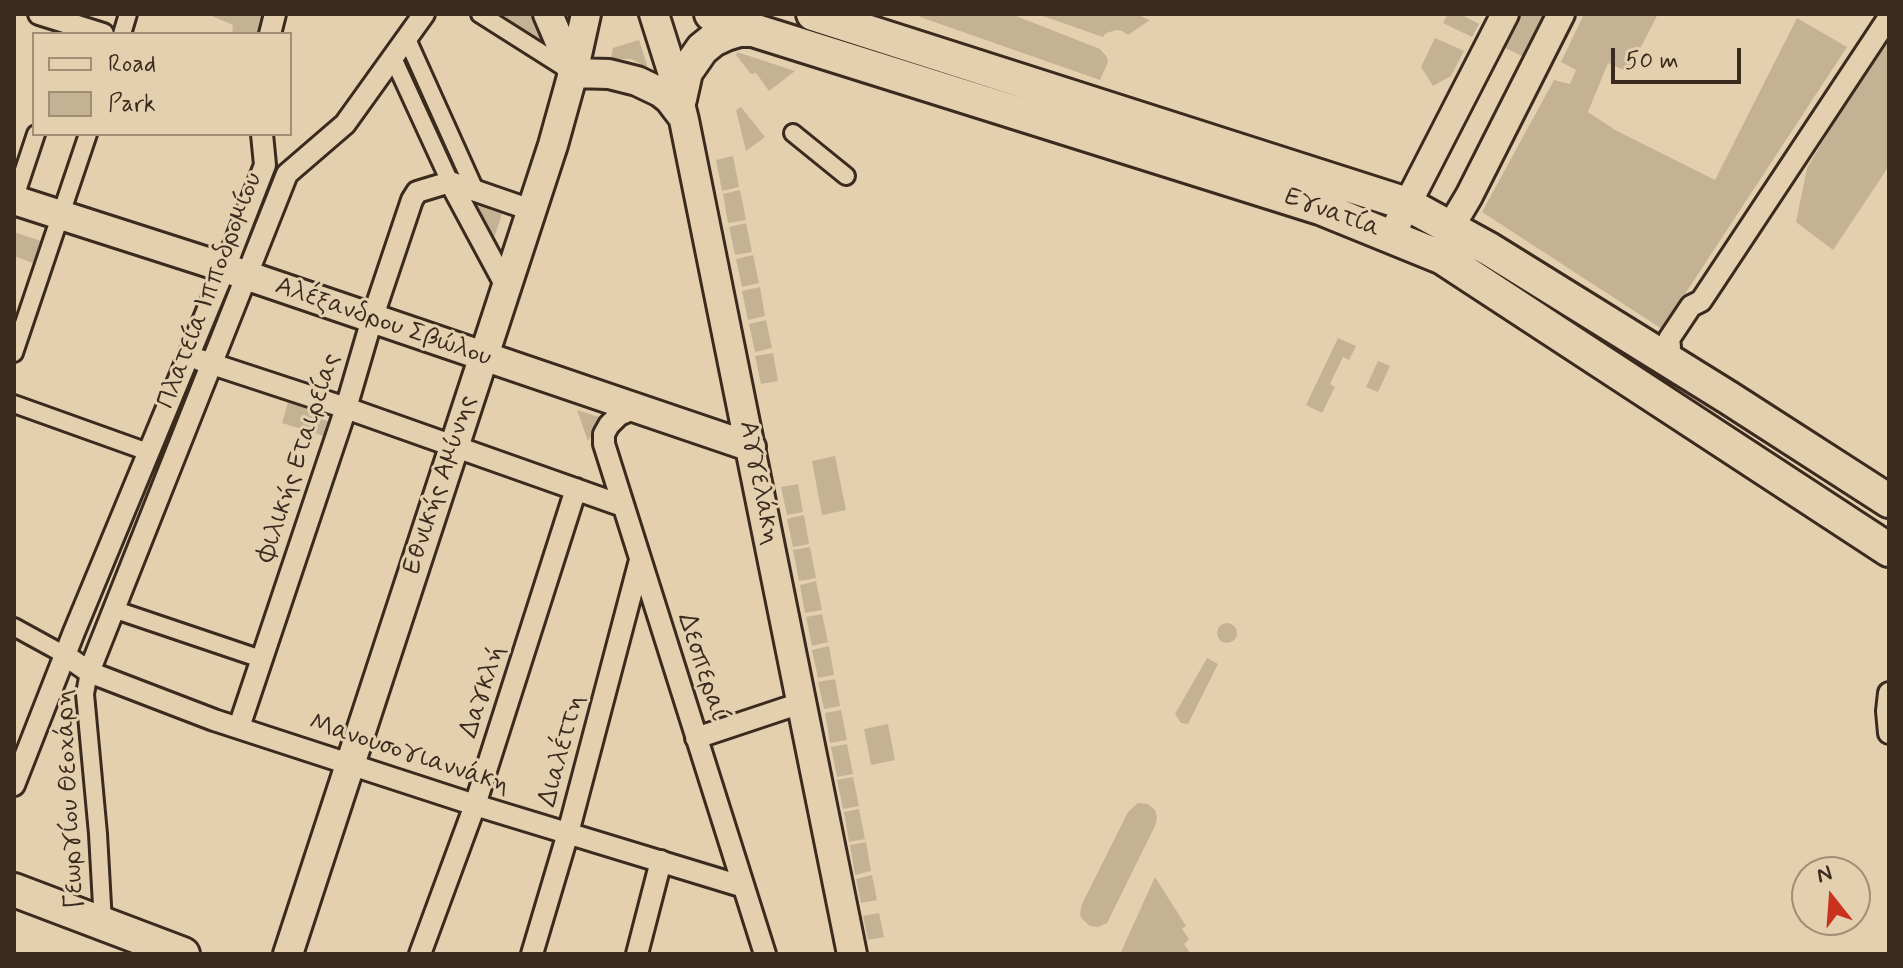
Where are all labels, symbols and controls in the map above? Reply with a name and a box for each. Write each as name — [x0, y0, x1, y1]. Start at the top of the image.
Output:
legend — [32, 32, 292, 136]
scale bar — [1615, 32, 1745, 82]
text: 50 m — [1625, 46, 1679, 77]
text: Road — [108, 49, 156, 80]
text: Park — [108, 89, 156, 120]
street label: Πλατεία Ιπποδρομίου — [152, 169, 270, 413]
street label: Εγνατία — [1280, 182, 1384, 246]
street label: Αλέξανδρου Σβώλου — [271, 271, 495, 375]
street label: Φιλικής Εταιρείας — [252, 350, 348, 566]
street label: Εθνικής Αμύνης — [397, 392, 485, 578]
street label: Αγγελάκη — [731, 418, 785, 548]
street label: Δεσπεραί — [669, 610, 733, 724]
street label: Δαγκλή — [454, 642, 514, 742]
street label: Γεωργίου Θεοχάρη — [50, 689, 92, 909]
street label: Διαλέττη — [533, 692, 593, 810]
street label: Μανουσογιαννάκη — [305, 708, 513, 802]
north arrow — [1791, 856, 1871, 936]
text: N — [1813, 859, 1836, 890]

